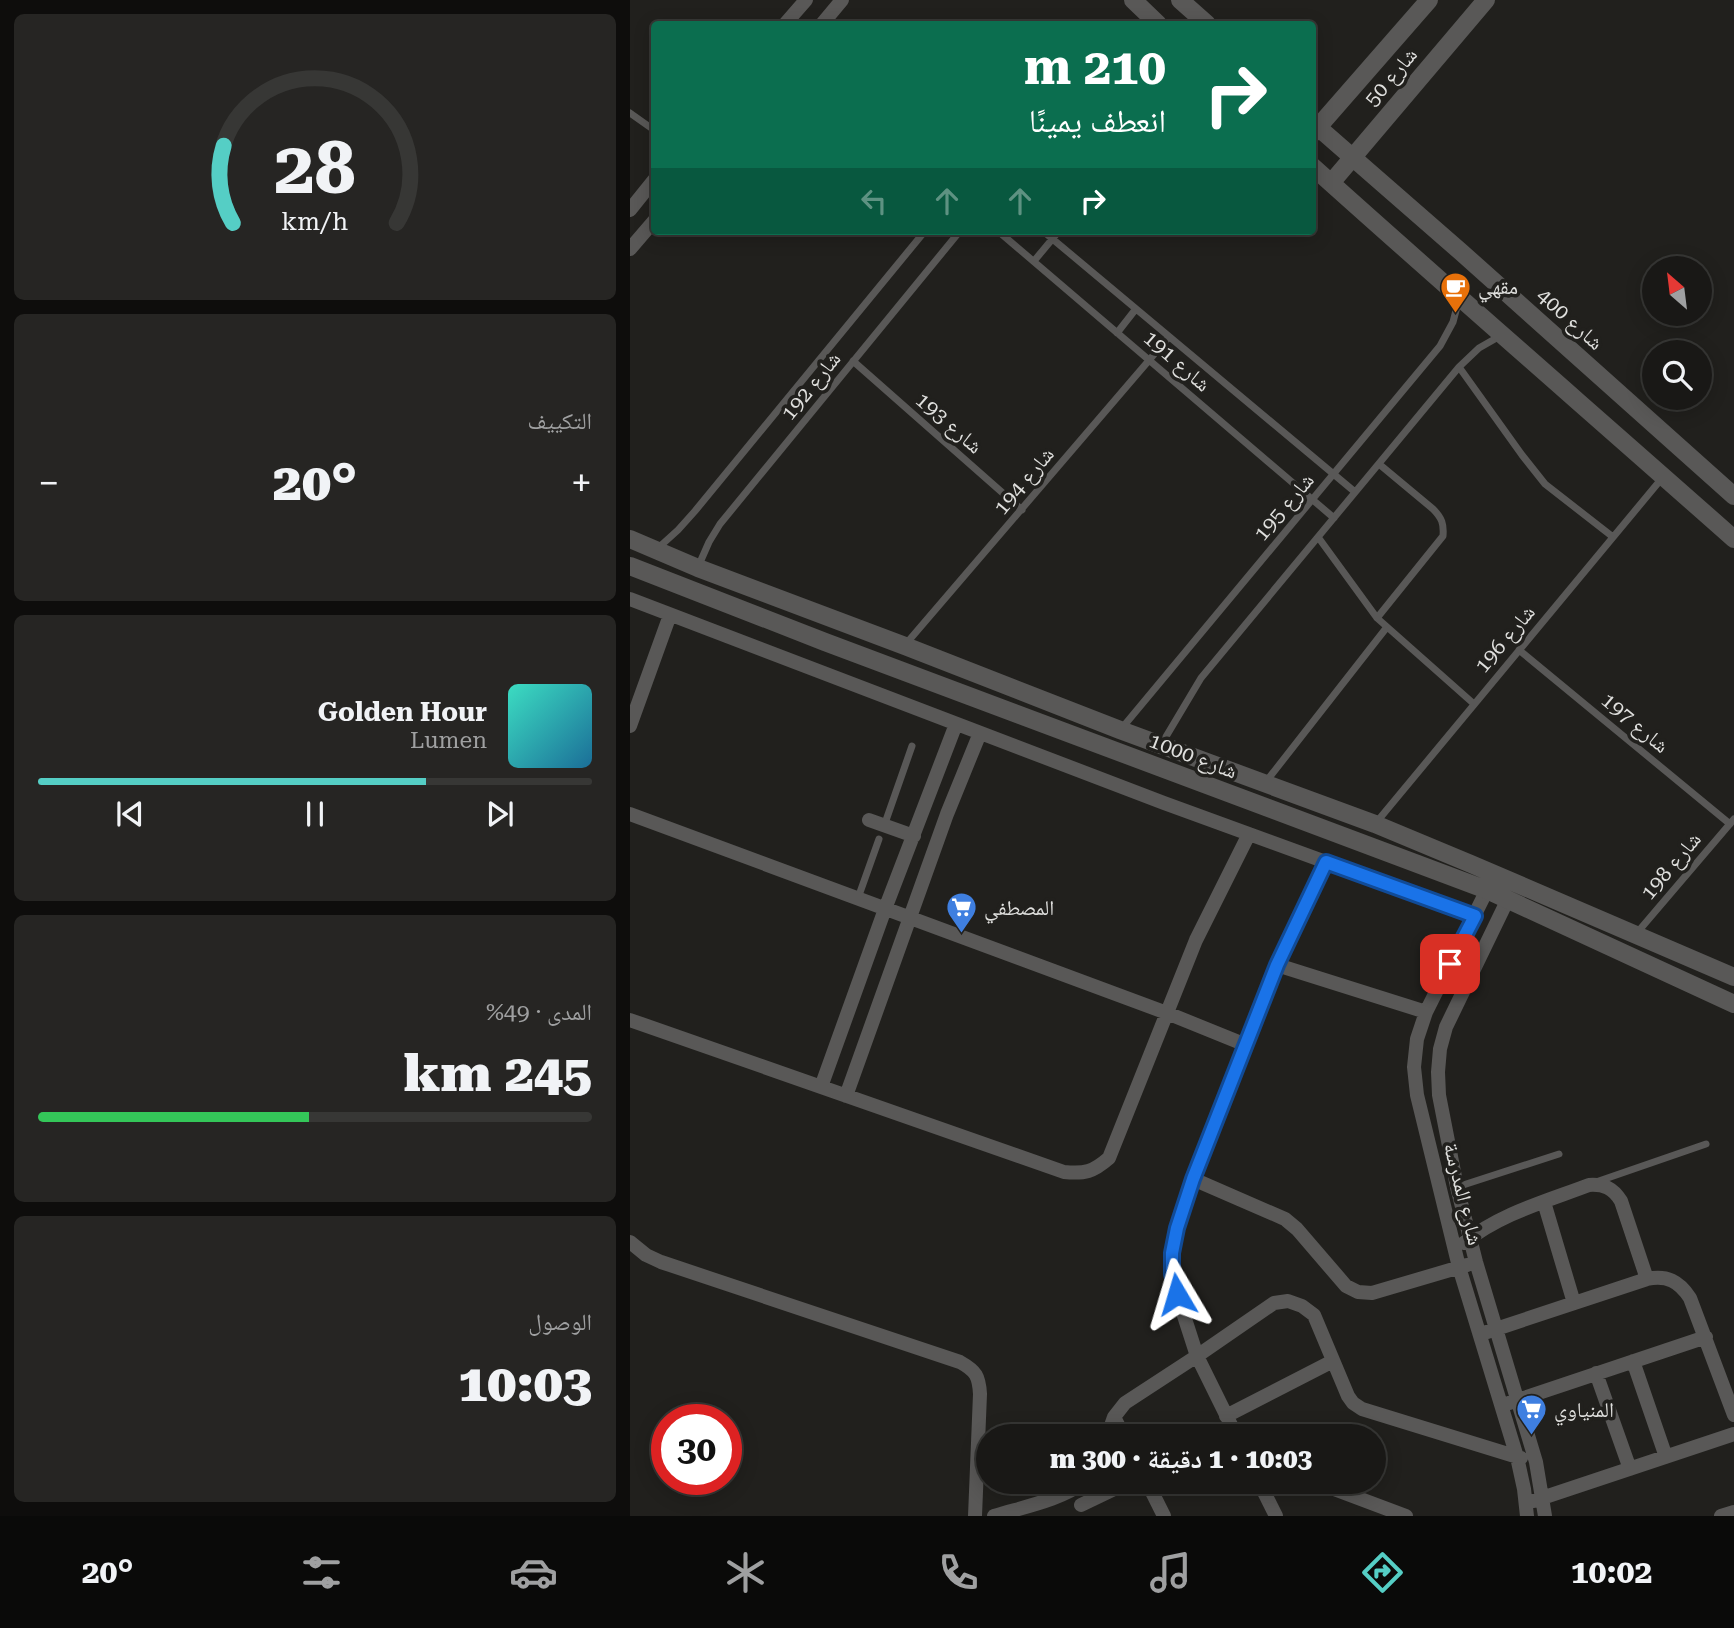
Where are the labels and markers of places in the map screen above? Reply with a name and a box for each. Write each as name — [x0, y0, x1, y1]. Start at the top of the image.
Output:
cafe icon: مقهي — [1438, 270, 1472, 314]
place label: مقهي — [1478, 275, 1518, 303]
supermarket icon: المصطفي — [944, 891, 978, 935]
place label: المصطفي — [984, 896, 1054, 924]
pin — [1420, 934, 1480, 994]
supermarket icon: المنياوي — [1514, 1393, 1548, 1437]
place label: المنياوي — [1554, 1398, 1614, 1426]

